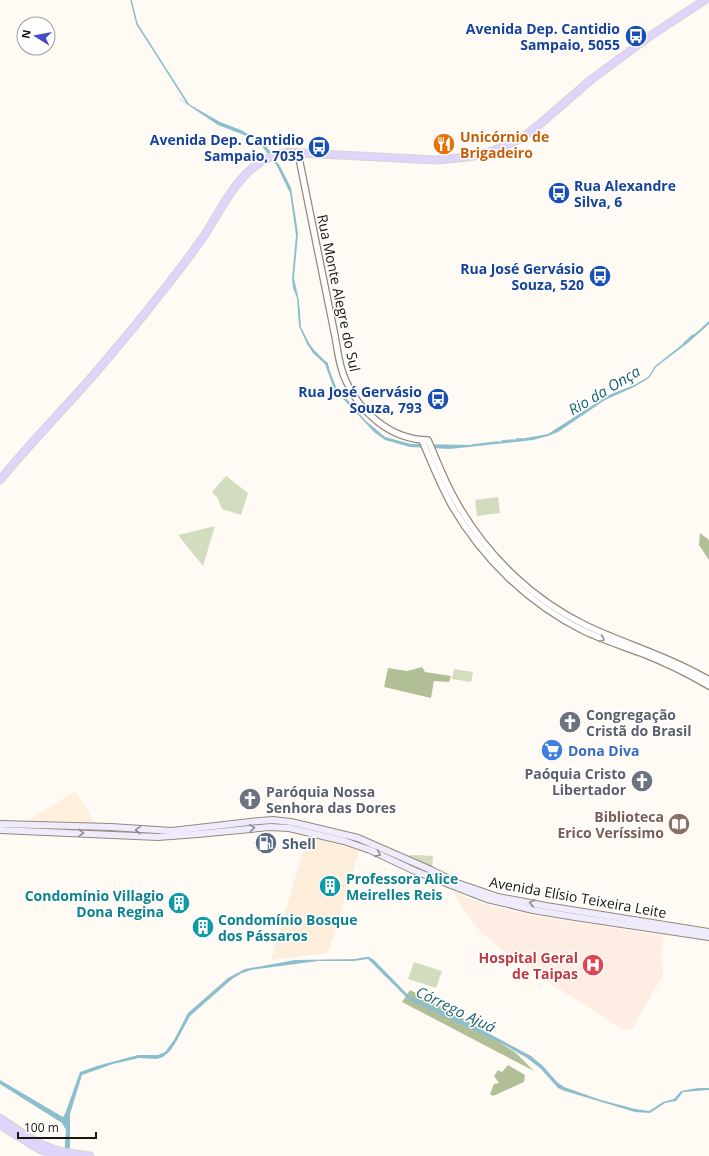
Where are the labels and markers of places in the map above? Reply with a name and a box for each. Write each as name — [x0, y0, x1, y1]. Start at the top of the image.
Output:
place label: Avenida Dep. Cantidio Sampaio, 5055 — [466, 19, 620, 54]
bus stop icon: Avenida Dep. Cantidio Sampaio, 5055 — [623, 23, 649, 49]
place label: Unicórnio de Brigadeiro — [460, 127, 549, 162]
place label: Avenida Dep. Cantidio Sampaio, 7035 — [150, 130, 304, 165]
restaurant icon: Unicórnio de Brigadeiro — [431, 131, 457, 157]
bus stop icon: Avenida Dep. Cantidio Sampaio, 7035 — [306, 134, 332, 160]
place label: Rua Alexandre Silva, 6 — [574, 176, 676, 211]
bus stop icon: Rua Alexandre Silva, 6 — [546, 180, 572, 206]
place label: Rua José Gervásio Souza, 520 — [460, 259, 584, 294]
bus stop icon: Rua José Gervásio Souza, 520 — [587, 263, 613, 289]
place label: Rua José Gervásio Souza, 793 — [298, 382, 422, 417]
bus stop icon: Rua José Gervásio Souza, 793 — [425, 386, 451, 412]
place label: Congregação Cristã do Brasil — [586, 705, 692, 740]
church icon: Congregação Cristã do Brasil — [557, 709, 583, 735]
supermarket icon: Dona Diva — [539, 737, 565, 763]
place label: Dona Diva — [568, 741, 639, 760]
place label: Paóquia Cristo Libertador — [524, 764, 627, 799]
church icon: Paóquia Cristo Libertador — [629, 768, 655, 794]
place label: Paróquia Nossa Senhora das Dores — [266, 782, 396, 817]
church icon: Paróquia Nossa Senhora das Dores — [237, 786, 263, 812]
place label: Biblioteca Erico Veríssimo — [557, 807, 664, 842]
library icon: Biblioteca Erico Veríssimo — [666, 811, 692, 837]
fuel station icon: Shell — [253, 830, 279, 856]
place label: Shell — [282, 834, 316, 853]
place label: Professora Alice Meirelles Reis — [346, 869, 458, 904]
building icon: Professora Alice Meirelles Reis — [317, 873, 343, 899]
place label: Condomínio Villagio Dona Regina — [25, 886, 164, 921]
building icon: Condomínio Villagio Dona Regina — [166, 890, 192, 916]
place label: Condomínio Bosque dos Pássaros — [218, 910, 357, 945]
building icon: Condomínio Bosque dos Pássaros — [190, 914, 216, 940]
place label: Hospital Geral de Taipas — [479, 948, 578, 983]
hospital icon: Hospital Geral de Taipas — [580, 952, 606, 978]

